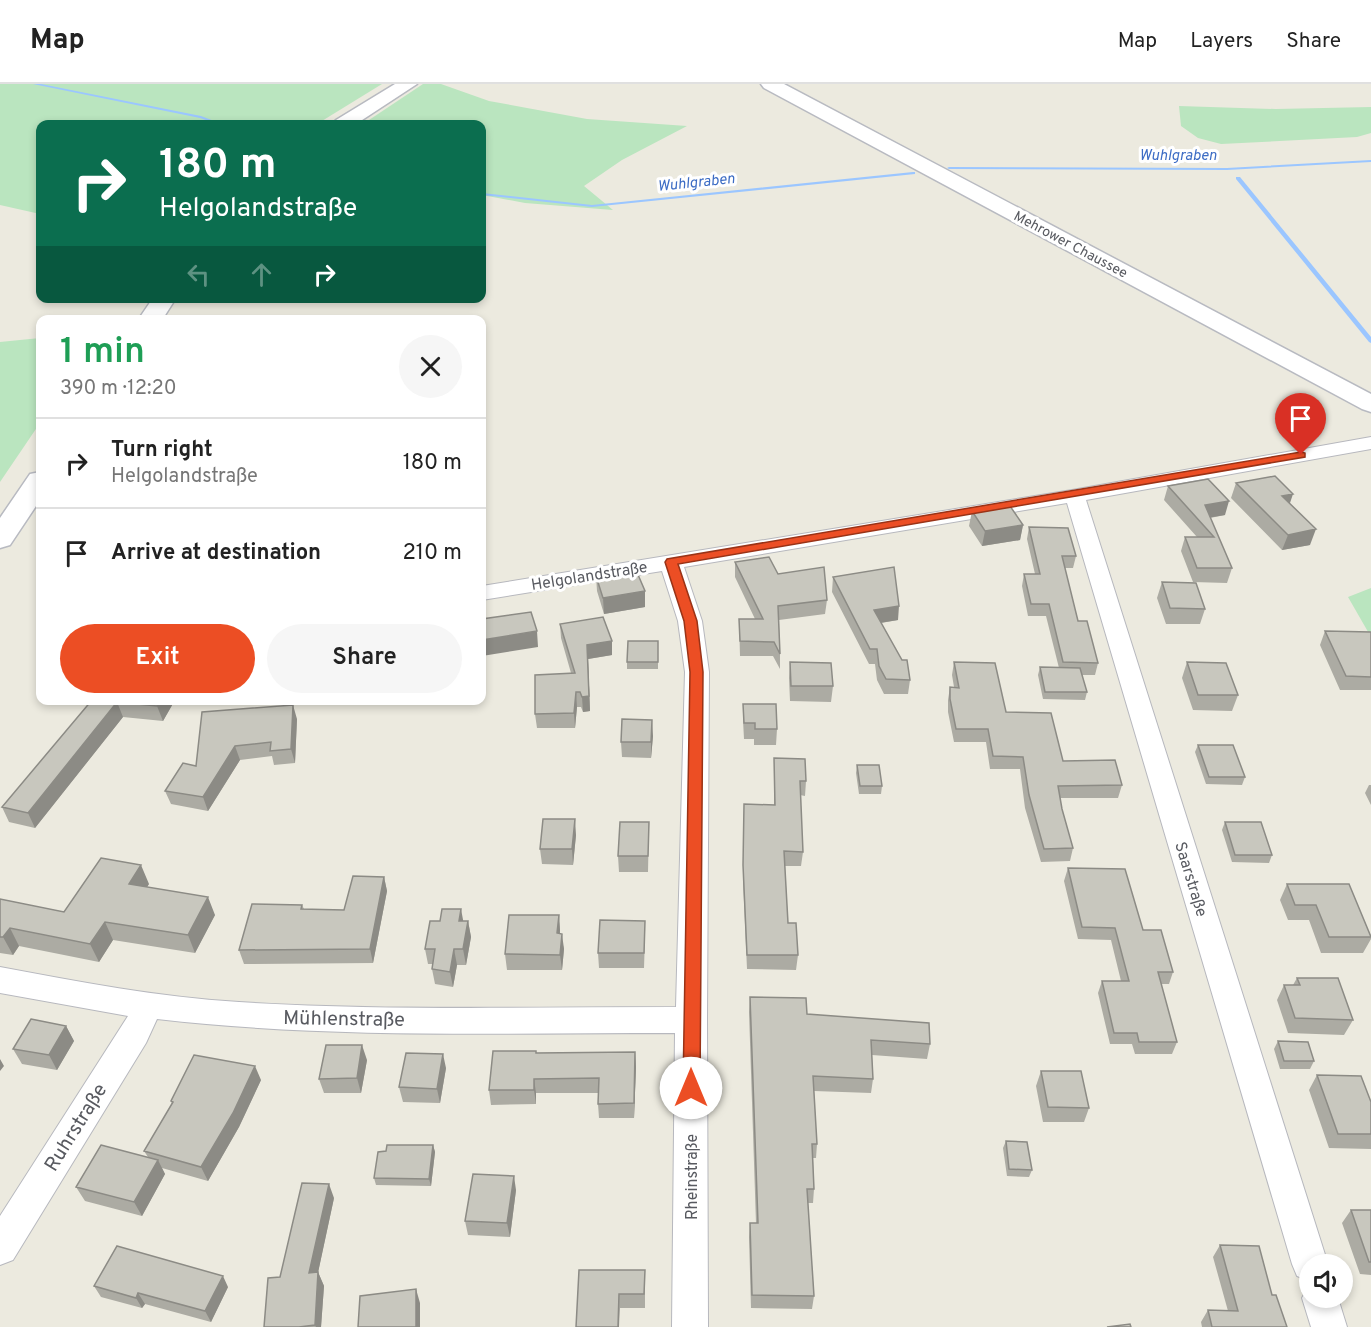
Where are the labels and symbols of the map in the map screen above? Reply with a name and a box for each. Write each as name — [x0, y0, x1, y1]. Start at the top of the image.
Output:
water label: Wuhlgraben — [1139, 147, 1217, 166]
water label: Wuhlgraben — [657, 170, 736, 197]
street label: Mehrower Chaussee — [1010, 208, 1130, 283]
pin — [1275, 393, 1326, 455]
street label: Helgolandstraße — [530, 558, 649, 596]
street label: Saarstraße — [1169, 840, 1211, 919]
street label: Mühlenstraße — [283, 1006, 405, 1034]
position arrow — [659, 1056, 723, 1120]
street label: Ruhrstraße — [39, 1079, 114, 1177]
street label: Rheinstraße — [683, 1134, 703, 1220]

